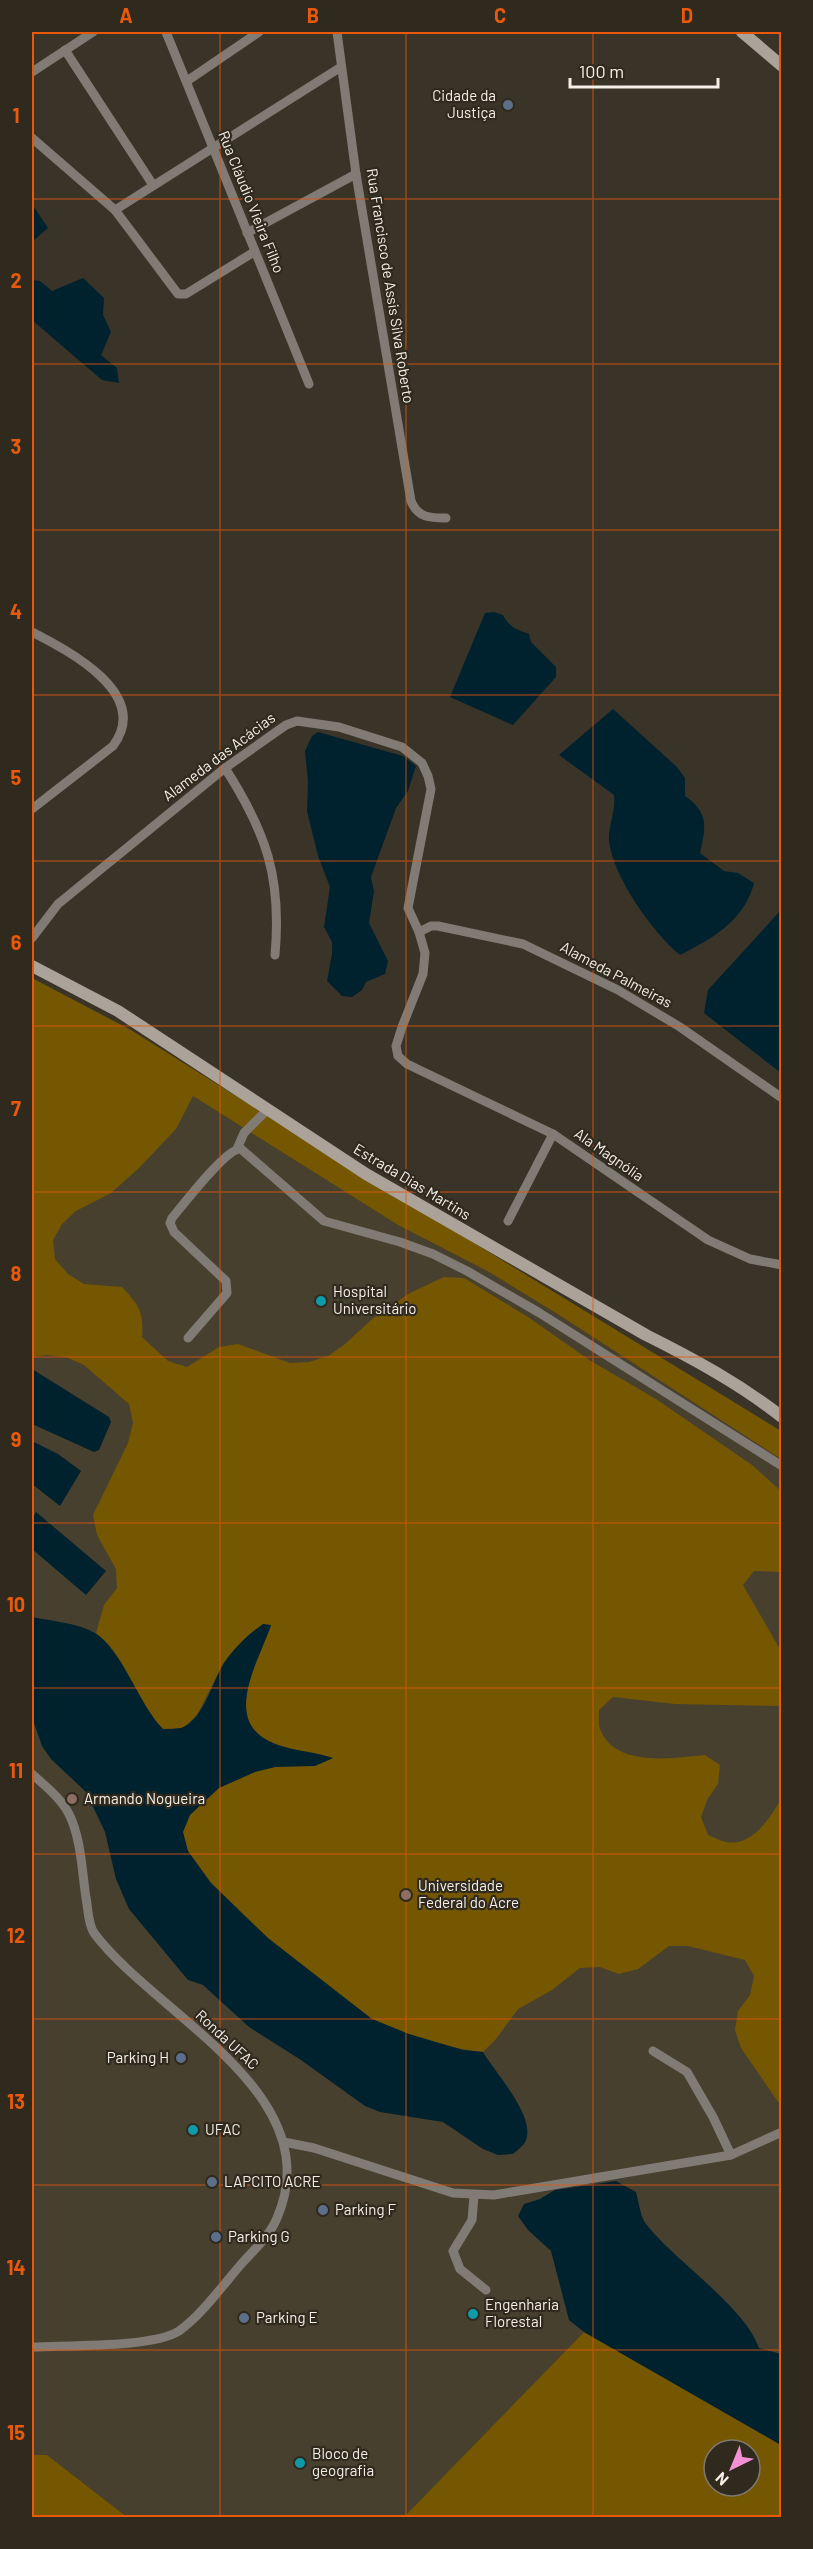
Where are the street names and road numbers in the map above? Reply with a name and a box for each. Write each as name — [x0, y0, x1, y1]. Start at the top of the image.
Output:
street label: Rua Cláudio Vieira Filho — [215, 128, 289, 275]
street label: Rua Francisco de Assis Silva Roberto — [364, 167, 418, 405]
street label: Alameda das Acácias — [159, 708, 278, 804]
street label: Alameda Palmeiras — [558, 937, 675, 1011]
street label: Ala Magnólia — [571, 1124, 648, 1185]
street label: Estrada Dias Martins — [351, 1139, 474, 1223]
street label: Ronda UFAC — [192, 2006, 263, 2073]

